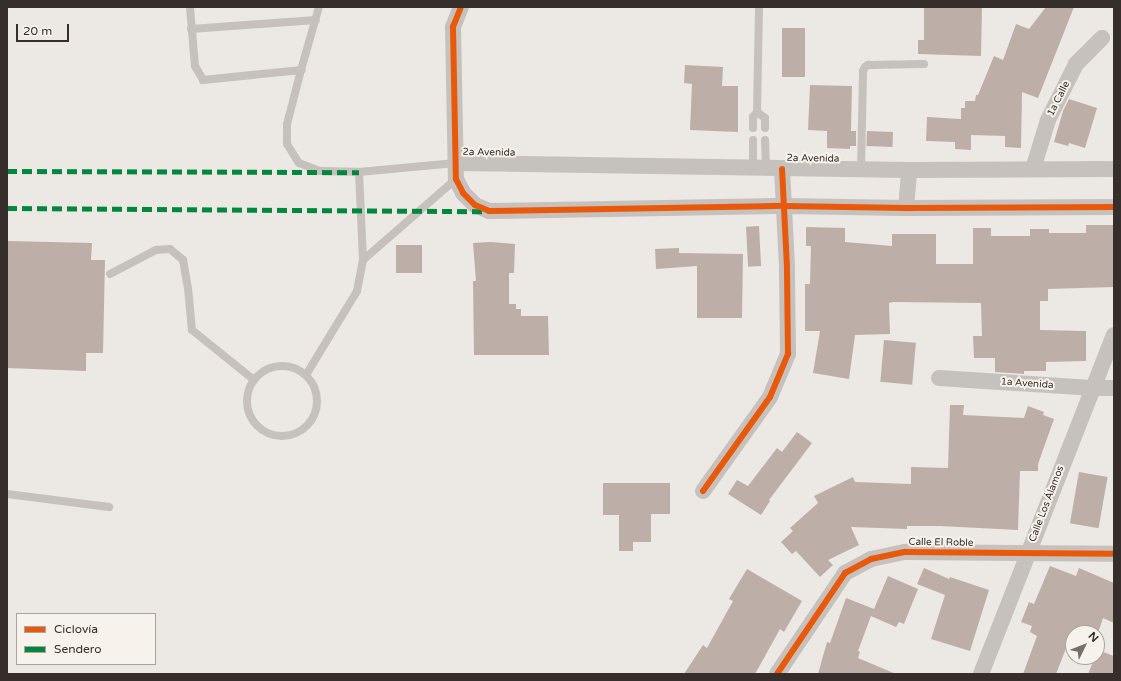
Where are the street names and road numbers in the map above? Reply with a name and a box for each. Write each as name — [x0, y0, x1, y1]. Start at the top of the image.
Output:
street label: 1a Calle — [1045, 79, 1073, 119]
street label: 2a Avenida — [462, 147, 516, 159]
street label: 2a Avenida — [786, 153, 840, 165]
street label: 1a Avenida — [1000, 376, 1054, 392]
street label: Calle Los Álamos — [1027, 464, 1067, 544]
street label: Calle El Roble — [908, 536, 974, 550]

